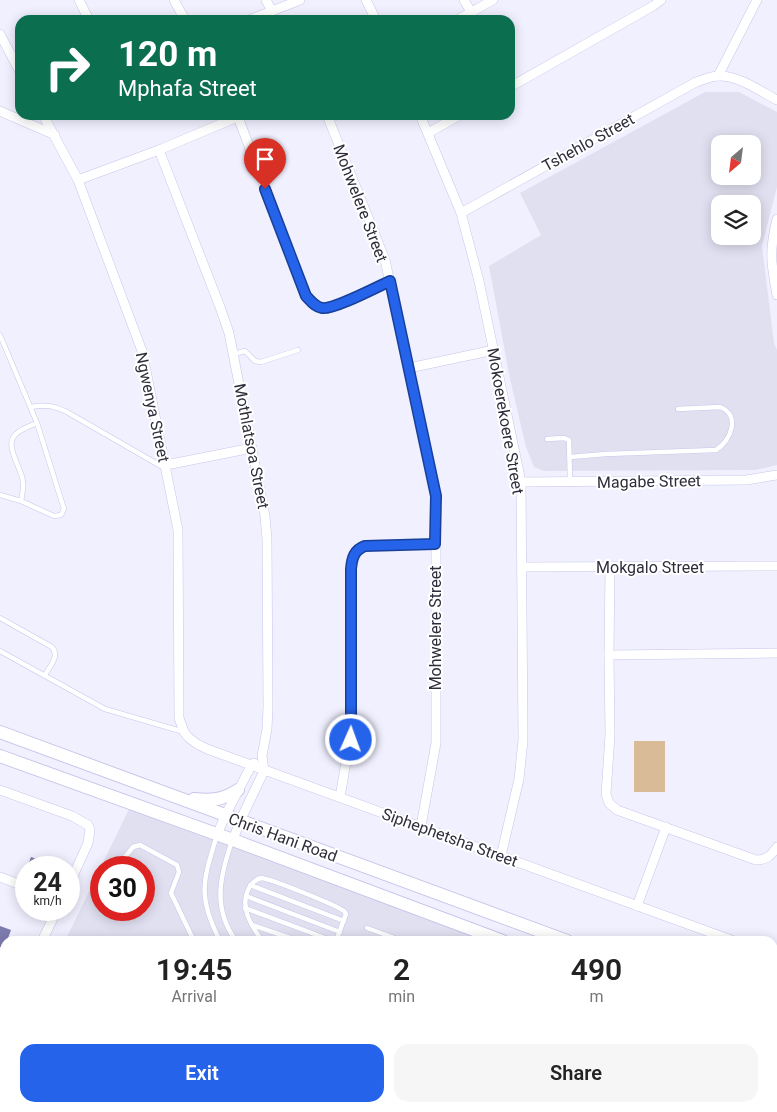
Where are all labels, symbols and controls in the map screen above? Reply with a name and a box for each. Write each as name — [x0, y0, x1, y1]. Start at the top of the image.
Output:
text: 120 m — [118, 34, 217, 75]
icon: right — [35, 35, 100, 100]
text: Mphafa Street — [118, 76, 257, 101]
street label: Tshehlo Street — [539, 109, 638, 176]
north arrow — [711, 135, 761, 185]
map controls — [711, 135, 761, 245]
pin — [244, 138, 286, 189]
street label: Mohwelere Street — [329, 142, 392, 265]
icon: arrive — [251, 145, 279, 173]
button: layers — [711, 195, 761, 245]
street label: Mokoerekoere Street — [483, 346, 528, 496]
street label: Ngwenya Street — [132, 350, 173, 464]
street label: Mothlatsoa Street — [230, 382, 273, 510]
street label: Magabe Street — [597, 471, 701, 492]
street label: Mokgalo Street — [596, 558, 704, 577]
street label: Mohwelere Street — [426, 566, 445, 690]
position arrow — [324, 713, 376, 765]
street label: Siphephetsha Street — [379, 804, 520, 871]
street label: Chris Hani Road — [226, 809, 340, 866]
speed limit sign: 30 — [90, 856, 155, 921]
text: 24 — [33, 868, 62, 897]
text: km/h — [33, 894, 62, 908]
text: 19:45 — [156, 952, 233, 987]
text: 2 — [393, 952, 410, 987]
text: 490 — [571, 952, 622, 987]
text: Arrival — [171, 987, 217, 1006]
text: min — [388, 987, 415, 1006]
text: m — [589, 987, 604, 1006]
button: Exit — [20, 1044, 384, 1102]
button: Share — [394, 1044, 758, 1102]

